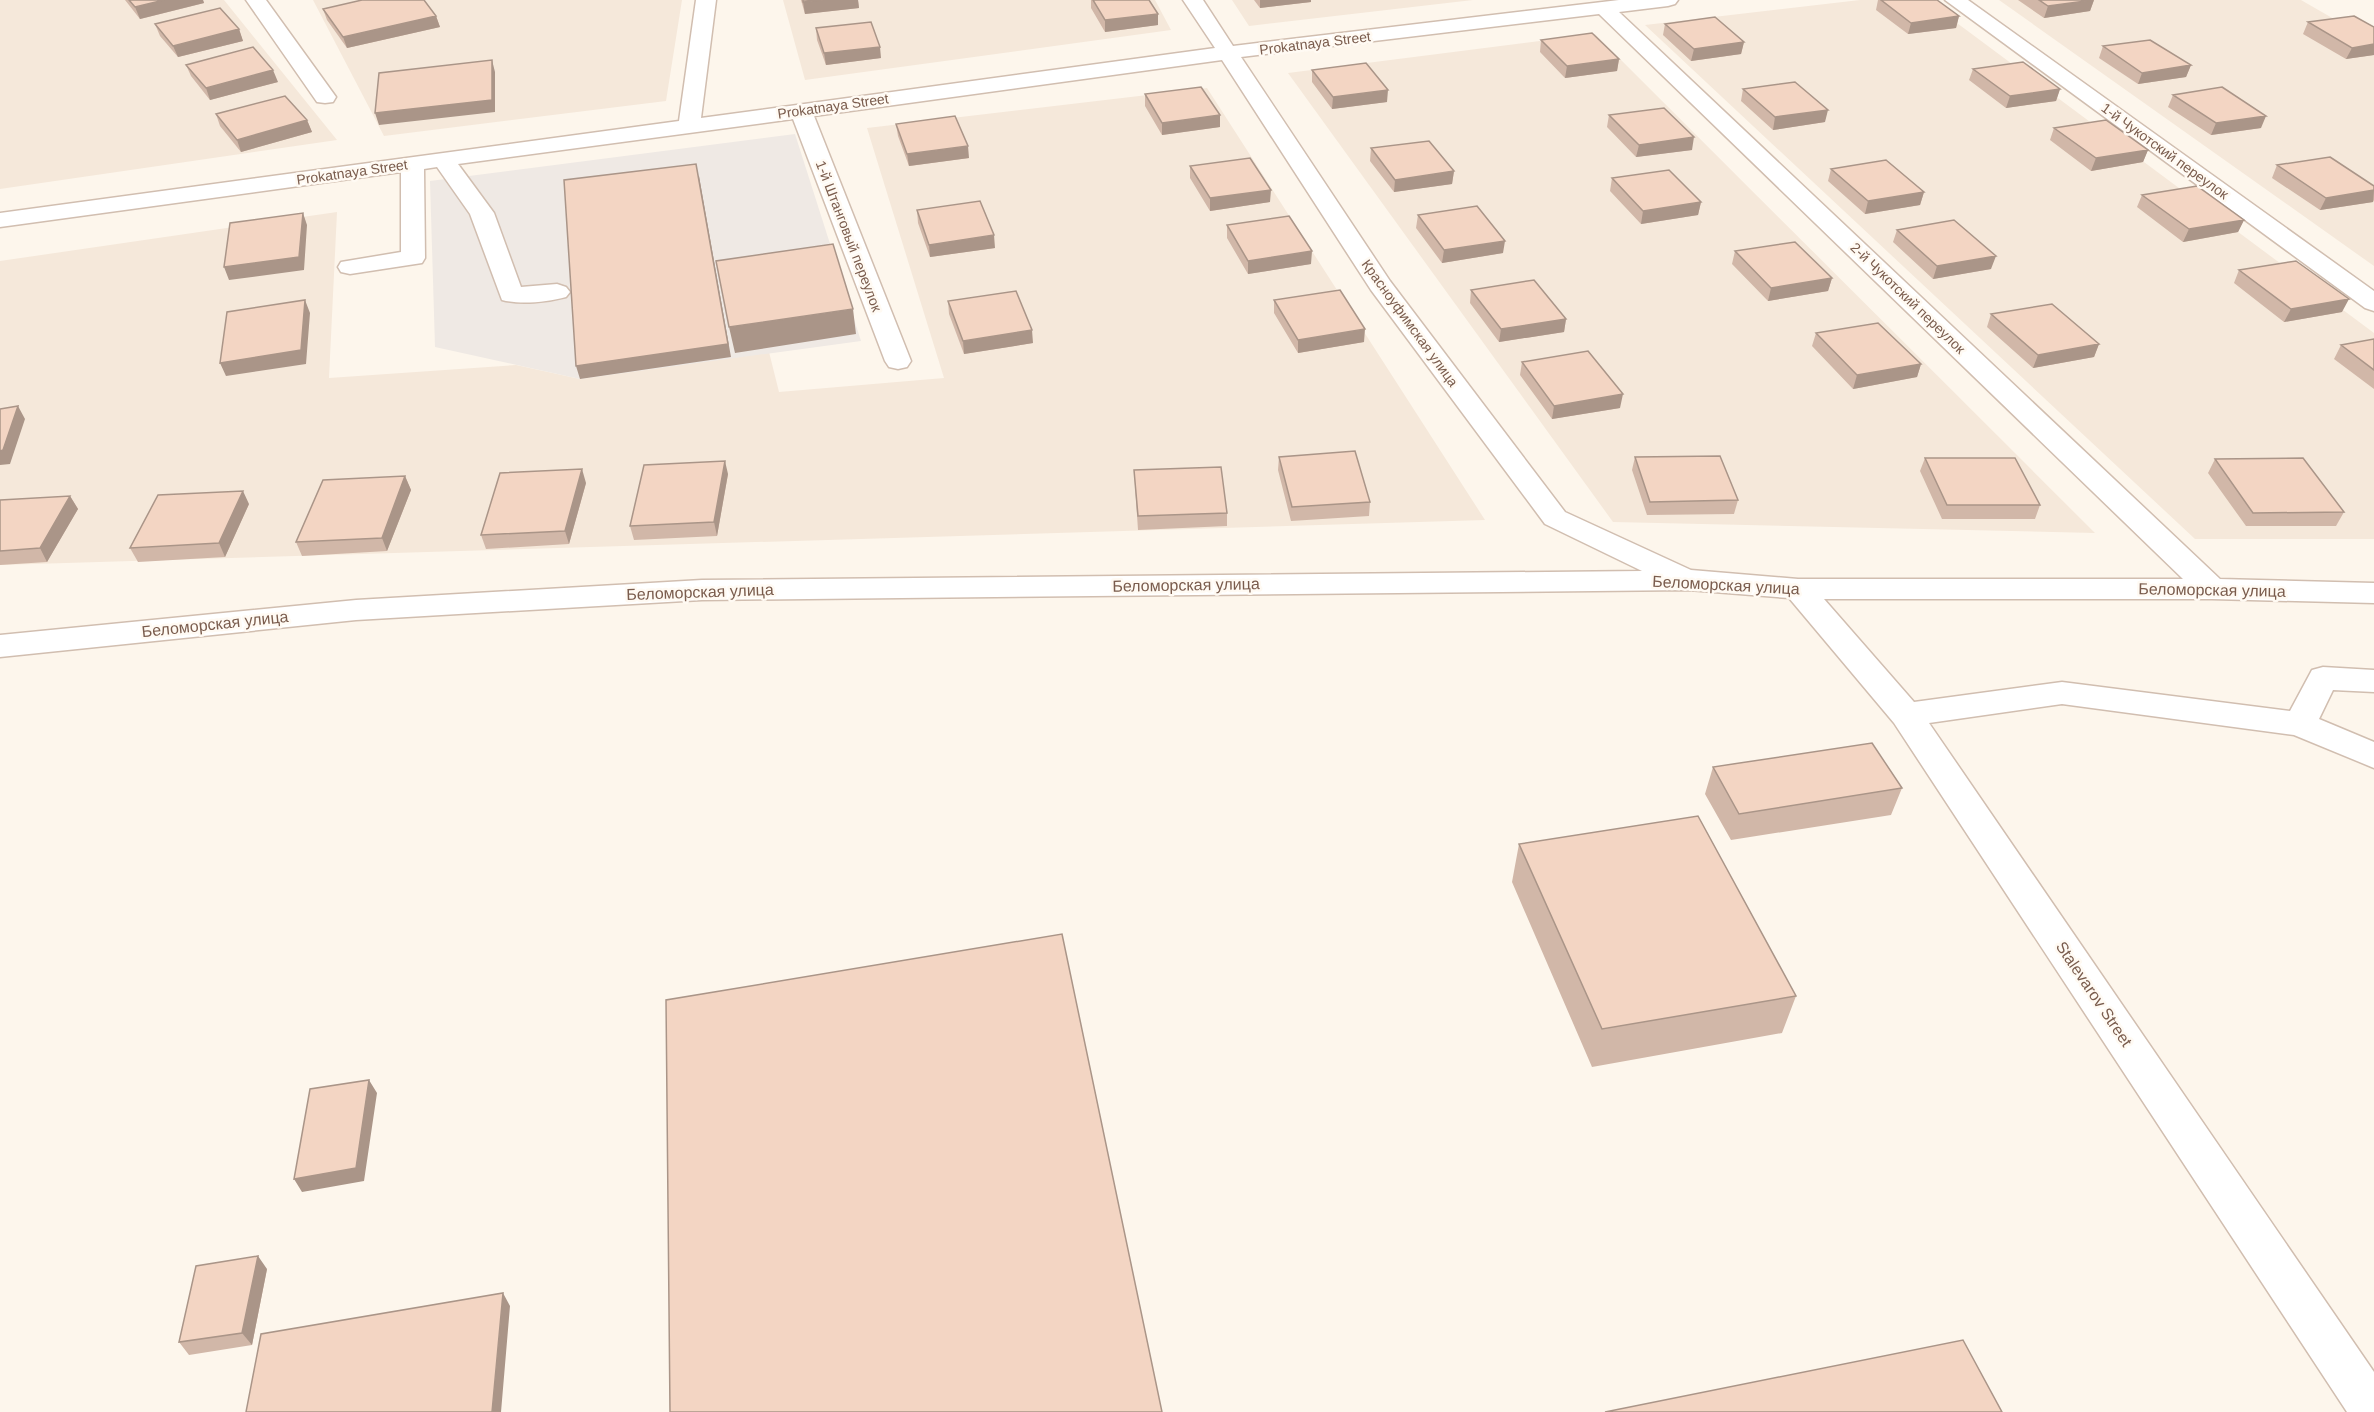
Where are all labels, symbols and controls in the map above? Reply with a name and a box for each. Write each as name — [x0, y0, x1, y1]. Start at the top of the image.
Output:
street label: Prokatnaya Street — [1258, 28, 1372, 58]
street label: Prokatnaya Street — [776, 90, 890, 122]
street label: 1-й Чукотский переулок — [2098, 100, 2232, 203]
street label: Prokatnaya Street — [295, 156, 409, 188]
street label: 1-й Штанговый переулок — [813, 158, 885, 314]
street label: 2-й Чукотский переулок — [1847, 239, 1969, 357]
street label: Красноуфимская улица — [1359, 256, 1462, 390]
street label: Беломорская улица — [1652, 573, 1800, 597]
street label: Беломорская улица — [1112, 575, 1260, 595]
street label: Беломорская улица — [2138, 580, 2286, 600]
street label: Беломорская улица — [626, 581, 774, 603]
street label: Беломорская улица — [141, 608, 289, 640]
street label: Stalevarov Street — [2053, 938, 2136, 1050]

